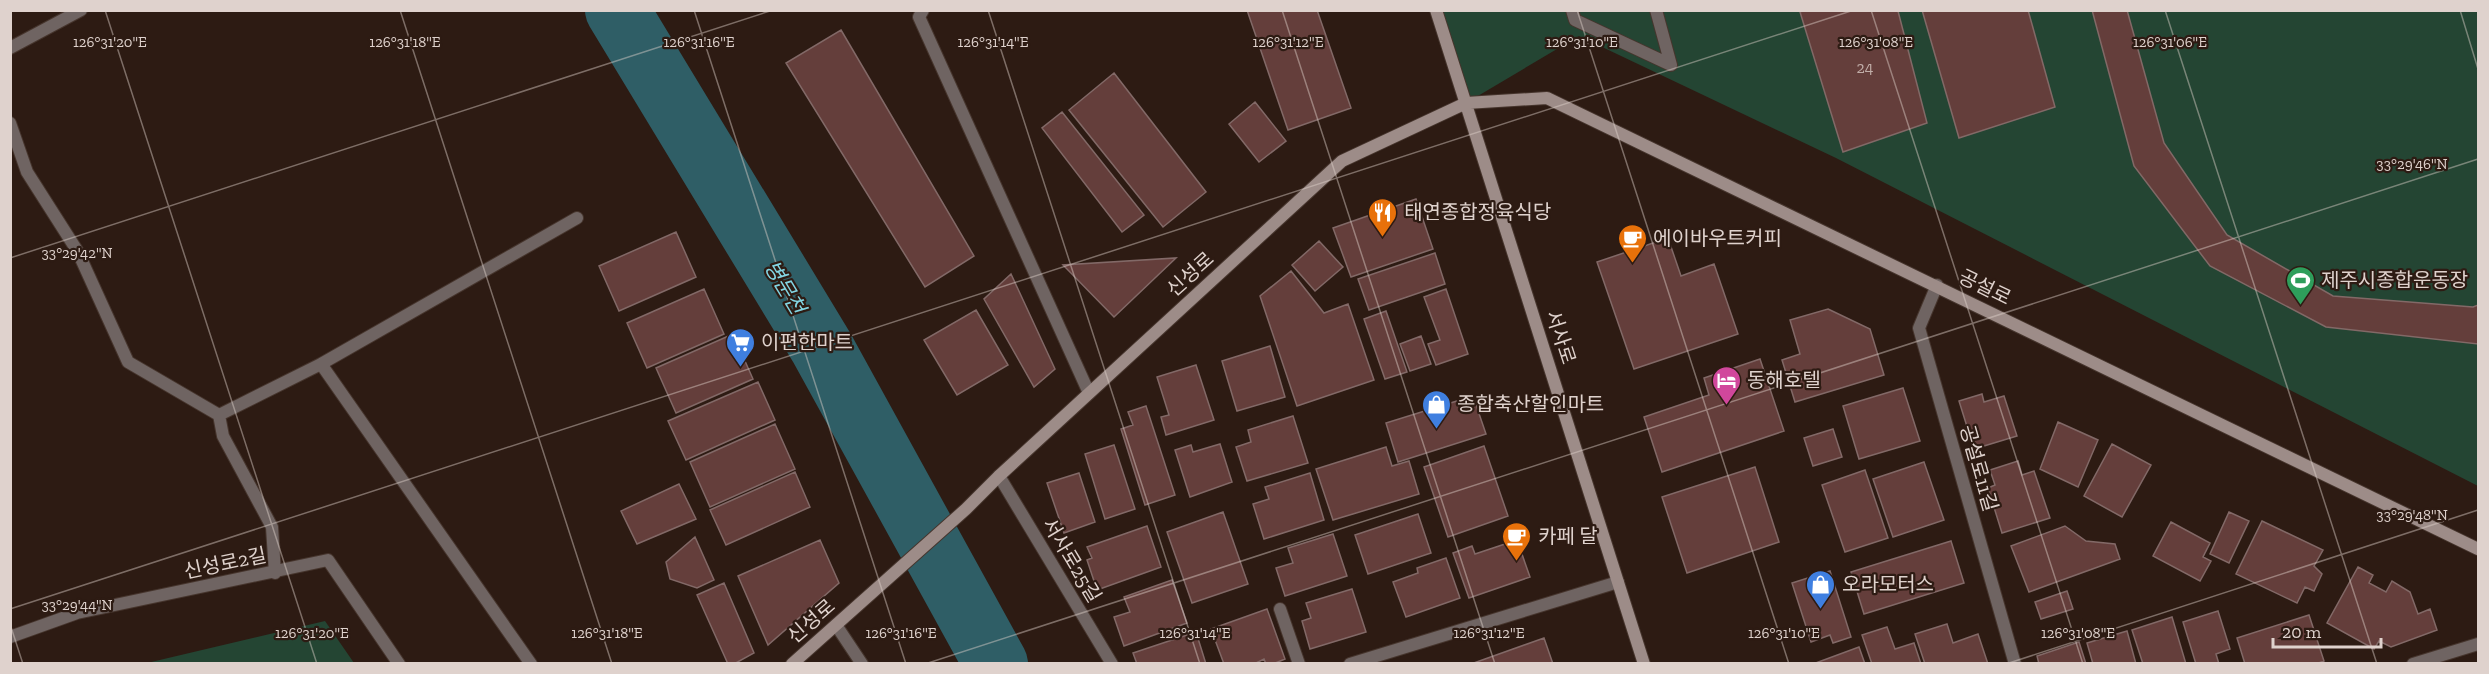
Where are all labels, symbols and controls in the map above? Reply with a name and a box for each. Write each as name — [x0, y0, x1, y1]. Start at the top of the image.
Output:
text: 126°31'20"E — [73, 33, 147, 51]
text: 126°31'18"E — [369, 33, 441, 51]
text: 126°31'16"E — [663, 33, 735, 51]
text: 126°31'14"E — [958, 33, 1029, 51]
text: 126°31'12"E — [1253, 33, 1324, 51]
text: 126°31'10"E — [1546, 33, 1618, 51]
text: 126°31'08"E — [1839, 33, 1913, 51]
text: 126°31'06"E — [2133, 33, 2207, 51]
house number: 24 — [1857, 58, 1874, 77]
text: 33°29'46"N — [2376, 155, 2448, 173]
restaurant icon: 태연종합정육식당 — [1367, 196, 1399, 238]
place label: 태연종합정육식당 — [1404, 200, 1551, 224]
cafe icon: 에이바우트커피 — [1616, 222, 1648, 264]
place label: 에이바우트커피 — [1653, 226, 1782, 250]
text: 33°29'42"N — [41, 244, 113, 262]
street label: 신성로 — [1161, 247, 1219, 301]
water label: 병문천 — [759, 256, 812, 321]
street label: 공설로 — [1955, 264, 2015, 310]
sports icon: 제주시종합운동장 — [2284, 264, 2316, 306]
place label: 제주시종합운동장 — [2321, 268, 2468, 292]
street label: 서사로 — [1541, 307, 1581, 367]
supermarket icon: 이편한마트 — [724, 326, 756, 368]
place label: 이편한마트 — [761, 330, 853, 354]
hotel icon: 동해호텔 — [1710, 364, 1742, 406]
place label: 동해호텔 — [1747, 368, 1821, 392]
shop icon: 종합축산할인마트 — [1420, 388, 1452, 430]
place label: 종합축산할인마트 — [1457, 392, 1604, 416]
street label: 공설로11길 — [1955, 422, 2003, 514]
text: 33°29'48"N — [2376, 506, 2448, 524]
street label: 서사로25길 — [1037, 513, 1107, 607]
cafe icon: 카페 달 — [1501, 520, 1533, 562]
place label: 카페 달 — [1538, 524, 1598, 548]
street label: 신성로2길 — [181, 543, 269, 583]
shop icon: 오라모터스 — [1805, 568, 1837, 610]
place label: 오라모터스 — [1842, 572, 1934, 596]
street label: 신성로 — [782, 594, 840, 648]
text: 33°29'44"N — [41, 596, 113, 614]
scale bar — [2273, 611, 2381, 649]
text: 20 m — [2282, 621, 2322, 643]
text: 126°31'20"E — [275, 624, 349, 642]
text: 126°31'18"E — [571, 624, 643, 642]
text: 126°31'16"E — [865, 624, 937, 642]
text: 126°31'14"E — [1160, 624, 1231, 642]
text: 126°31'12"E — [1454, 624, 1525, 642]
text: 126°31'10"E — [1748, 624, 1820, 642]
text: 126°31'08"E — [2041, 624, 2115, 642]

